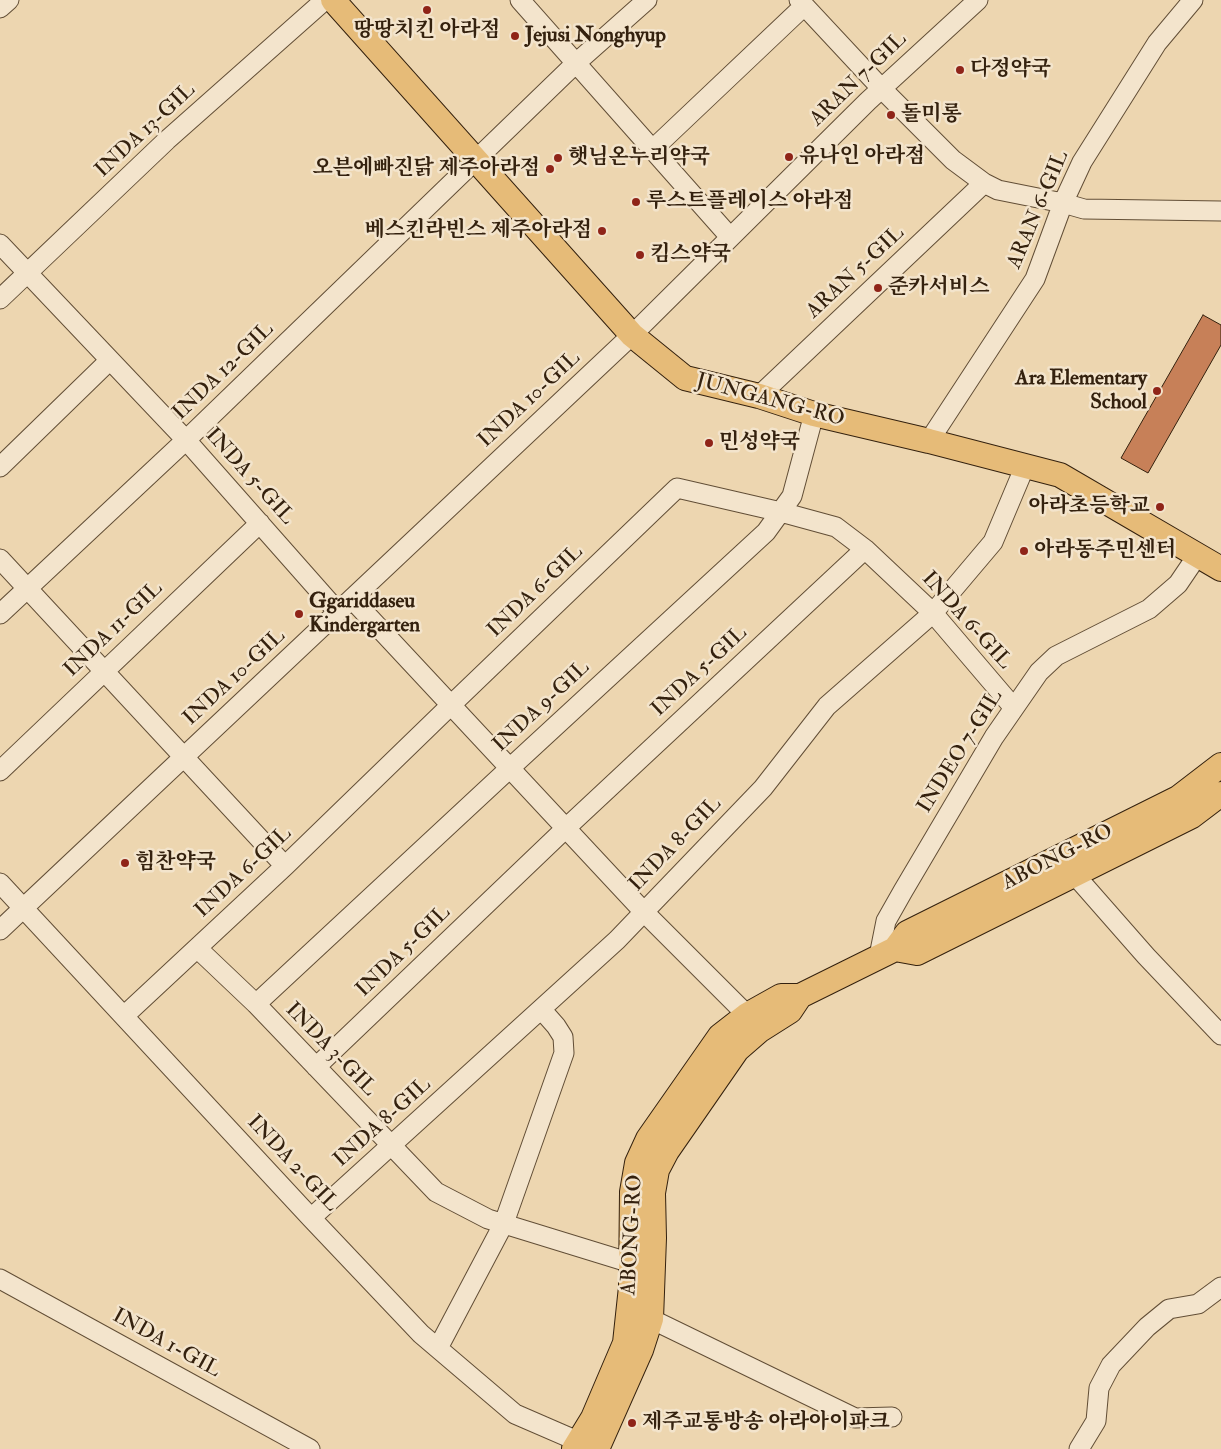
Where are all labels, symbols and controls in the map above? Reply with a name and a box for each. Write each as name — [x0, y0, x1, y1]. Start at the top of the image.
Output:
marker: 땅땅치킨 아라점 — [421, 4, 433, 16]
place label: 땅땅치킨 아라점 — [354, 18, 500, 44]
place label: Jejusi Nonghyup — [525, 23, 666, 49]
street label: ARAN 7-GIL — [805, 28, 913, 132]
marker: Jejusi Nonghyup — [509, 30, 521, 42]
place label: 다정약국 — [970, 57, 1051, 83]
marker: 다정약국 — [954, 64, 966, 76]
street label: INDA 13-GIL — [91, 78, 201, 184]
place label: 돌미롱 — [901, 102, 962, 128]
marker: 돌미롱 — [885, 109, 897, 121]
place label: 유나인 아라점 — [799, 144, 925, 170]
place label: 햇님온누리약국 — [568, 145, 710, 171]
street label: ARAN 6-GIL — [1003, 147, 1075, 273]
marker: 유나인 아라점 — [783, 151, 795, 163]
marker: 햇님온누리약국 — [552, 152, 564, 164]
place label: 오븐에빠진닭 제주아라점 — [312, 156, 540, 182]
marker: 오븐에빠진닭 제주아라점 — [544, 163, 556, 175]
place label: 루스트플레이스 아라점 — [646, 189, 853, 215]
marker: 루스트플레이스 아라점 — [630, 196, 642, 208]
place label: 베스킨라빈스 제주아라점 — [364, 218, 592, 244]
street label: ARAN 5-GIL — [802, 221, 910, 325]
marker: 베스킨라빈스 제주아라점 — [596, 225, 608, 237]
place label: 킴스약국 — [650, 242, 731, 268]
marker: 킴스약국 — [634, 249, 646, 261]
place label: 준카서비스 — [888, 275, 989, 301]
marker: 준카서비스 — [872, 282, 884, 294]
street label: INDA 12-GIL — [168, 318, 280, 426]
street label: INDA 10-GIL — [474, 346, 586, 454]
place label: Ara Elementary School — [1015, 366, 1147, 416]
street label: JUNGANG-RO — [693, 369, 847, 433]
marker: Ara Elementary School — [1151, 385, 1163, 397]
street label: INDA 5-GIL — [199, 423, 299, 531]
place label: 민성약국 — [719, 430, 800, 456]
marker: 민성약국 — [703, 437, 715, 449]
place label: 아라초등학교 — [1028, 494, 1150, 520]
marker: 아라초등학교 — [1154, 501, 1166, 513]
place label: 아라동주민센터 — [1034, 538, 1176, 564]
street label: INDA 6-GIL — [483, 540, 589, 644]
marker: 아라동주민센터 — [1018, 545, 1030, 557]
street label: INDA 6-GIL — [916, 567, 1016, 675]
street label: INDA 11-GIL — [60, 577, 168, 683]
place label: Ggariddaseu Kindergarten — [309, 589, 420, 639]
marker: Ggariddaseu Kindergarten — [293, 608, 305, 620]
street label: INDA 5-GIL — [647, 621, 753, 723]
street label: INDA 10-GIL — [179, 624, 291, 732]
street label: INDA 9-GIL — [488, 656, 596, 758]
street label: INDEO 7-GIL — [913, 686, 1009, 818]
street label: INDA 8-GIL — [625, 792, 727, 898]
street label: ABONG-RO — [999, 819, 1117, 897]
street label: INDA 6-GIL — [191, 822, 297, 924]
place label: 힘찬약국 — [135, 850, 216, 876]
marker: 힘찬약국 — [119, 857, 131, 869]
street label: INDA 5-GIL — [352, 901, 456, 1003]
street label: INDA 3-GIL — [279, 998, 381, 1102]
street label: INDA 8-GIL — [329, 1073, 437, 1173]
street label: INDA 2-GIL — [241, 1111, 343, 1217]
street label: ABONG-RO — [617, 1174, 649, 1296]
street label: INDA 1-GIL — [108, 1304, 224, 1384]
place label: 제주교통방송 아라아이파크 — [642, 1410, 890, 1436]
marker: 제주교통방송 아라아이파크 — [626, 1417, 638, 1429]

